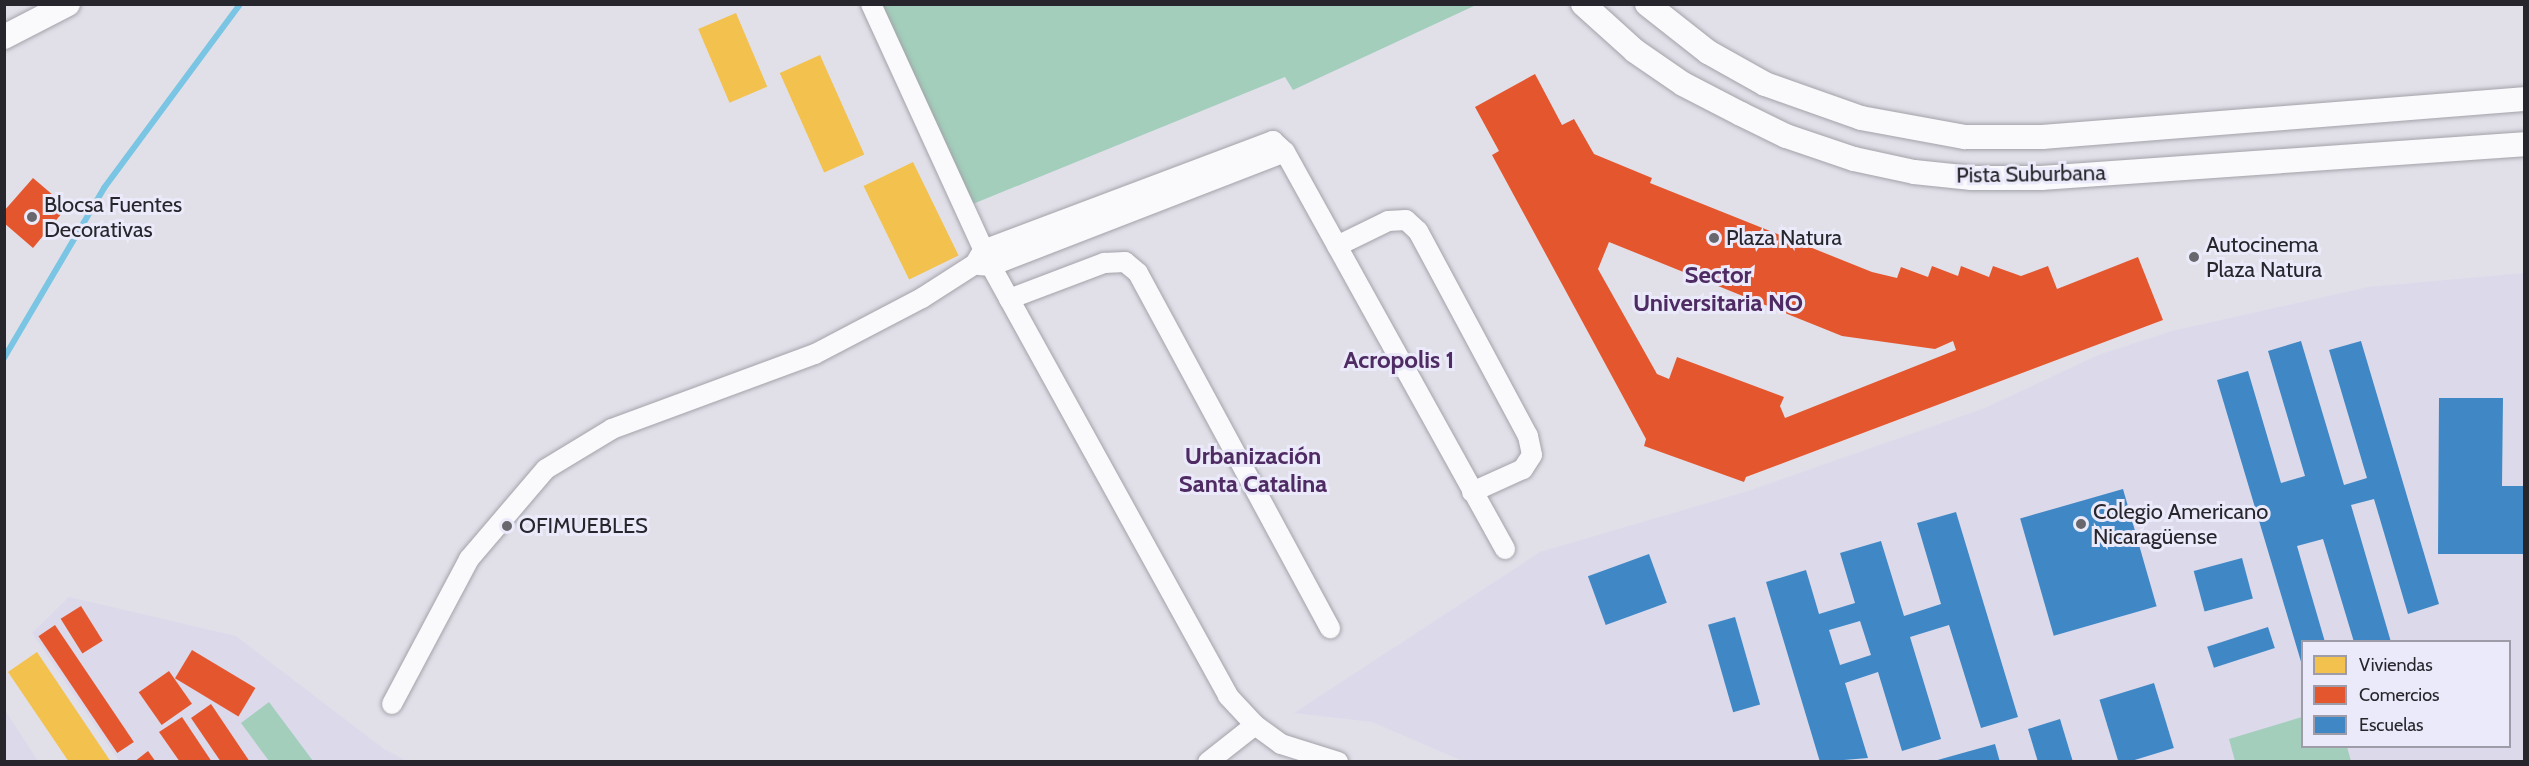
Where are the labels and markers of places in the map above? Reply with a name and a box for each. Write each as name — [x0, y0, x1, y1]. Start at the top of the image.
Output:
place label: Blocsa Fuentes Decorativas — [44, 191, 182, 242]
marker: Blocsa Fuentes Decorativas — [25, 210, 39, 224]
place label: Plaza Natura — [1726, 225, 1842, 251]
marker: Plaza Natura — [1707, 231, 1721, 245]
place label: Autocinema Plaza Natura — [2206, 231, 2322, 282]
marker: Autocinema Plaza Natura — [2187, 250, 2201, 264]
place label: Colegio Americano Nicaragüense — [2093, 498, 2268, 550]
place label: OFIMUEBLES — [519, 513, 648, 539]
marker: Colegio Americano Nicaragüense — [2074, 517, 2088, 531]
marker: OFIMUEBLES — [500, 519, 514, 533]

